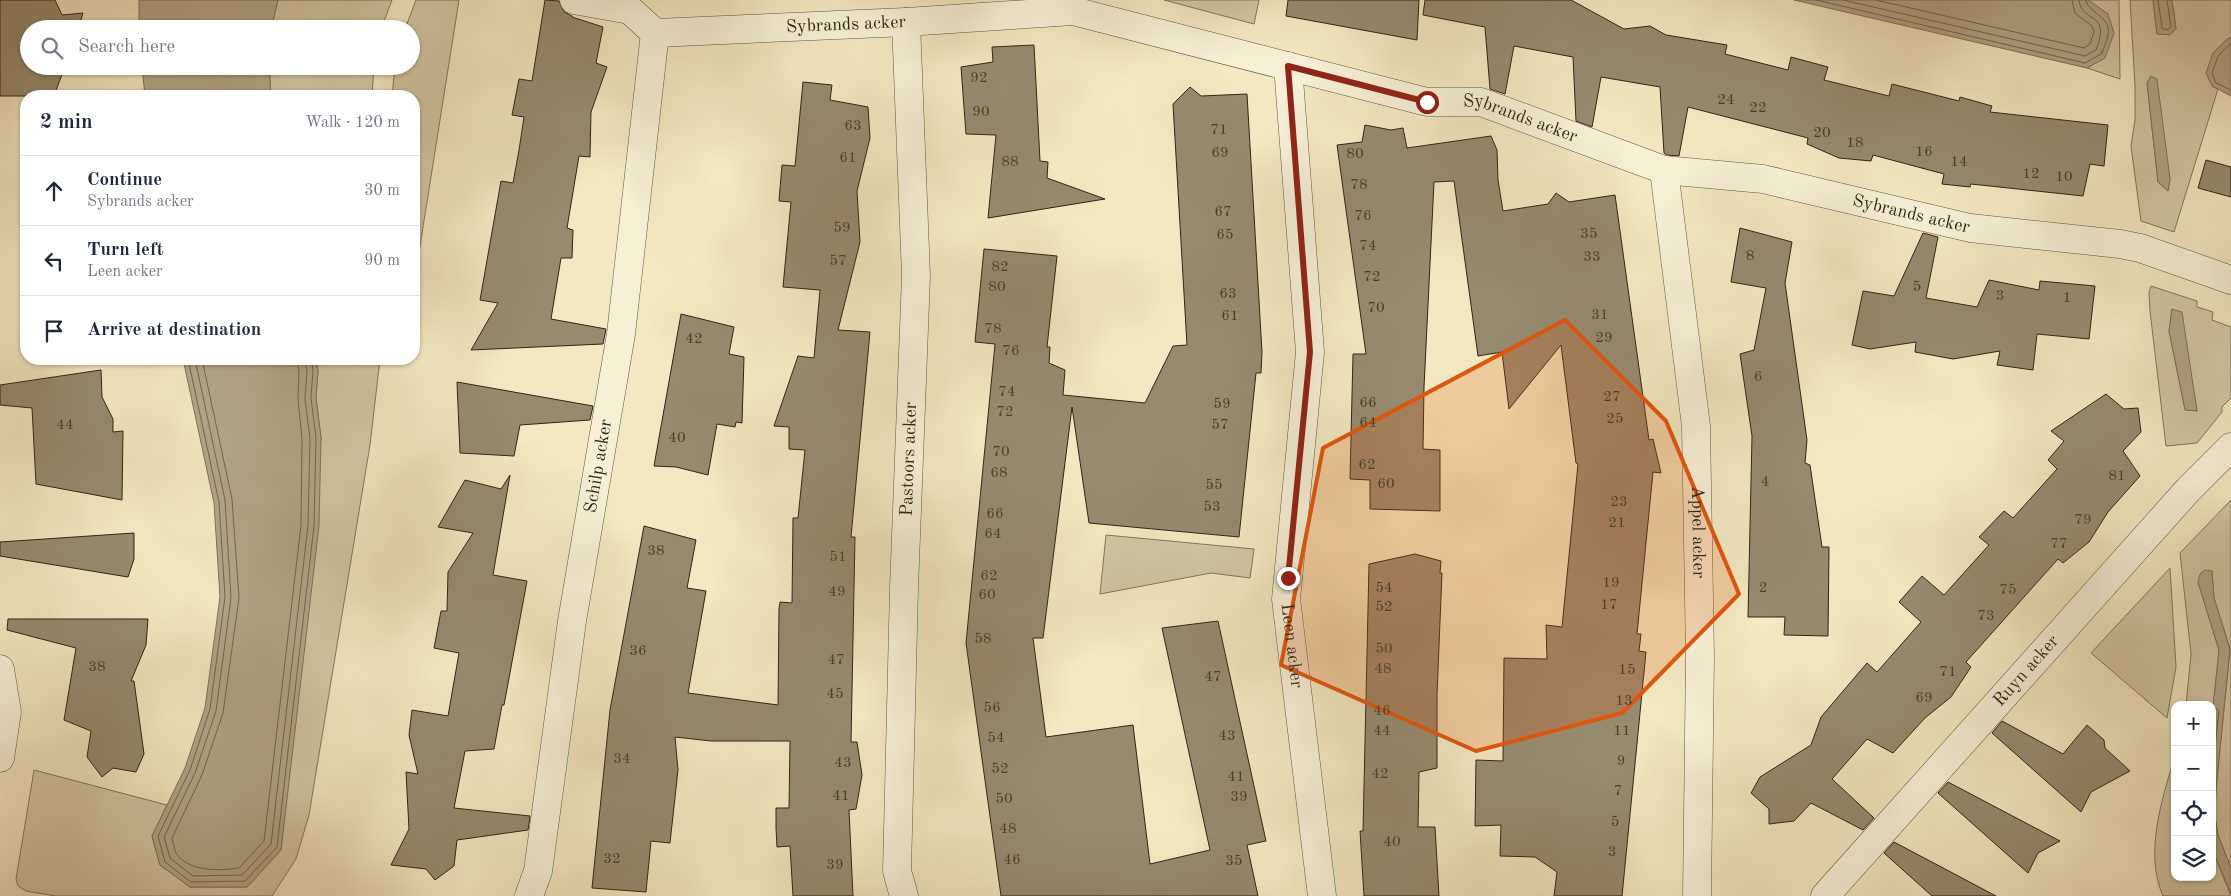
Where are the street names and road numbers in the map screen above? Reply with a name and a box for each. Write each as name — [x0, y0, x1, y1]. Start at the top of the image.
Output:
street label: Sybrands acker — [786, 13, 907, 36]
street label: Sybrands acker — [1463, 93, 1580, 146]
street label: Sybrands acker — [1851, 192, 1972, 237]
street label: Pastoors acker — [898, 401, 920, 517]
street label: Schilp acker — [582, 417, 615, 514]
street label: Appel acker — [1688, 486, 1708, 579]
street label: Leen acker — [1278, 602, 1306, 690]
street label: Ruyn acker — [1990, 631, 2063, 710]

